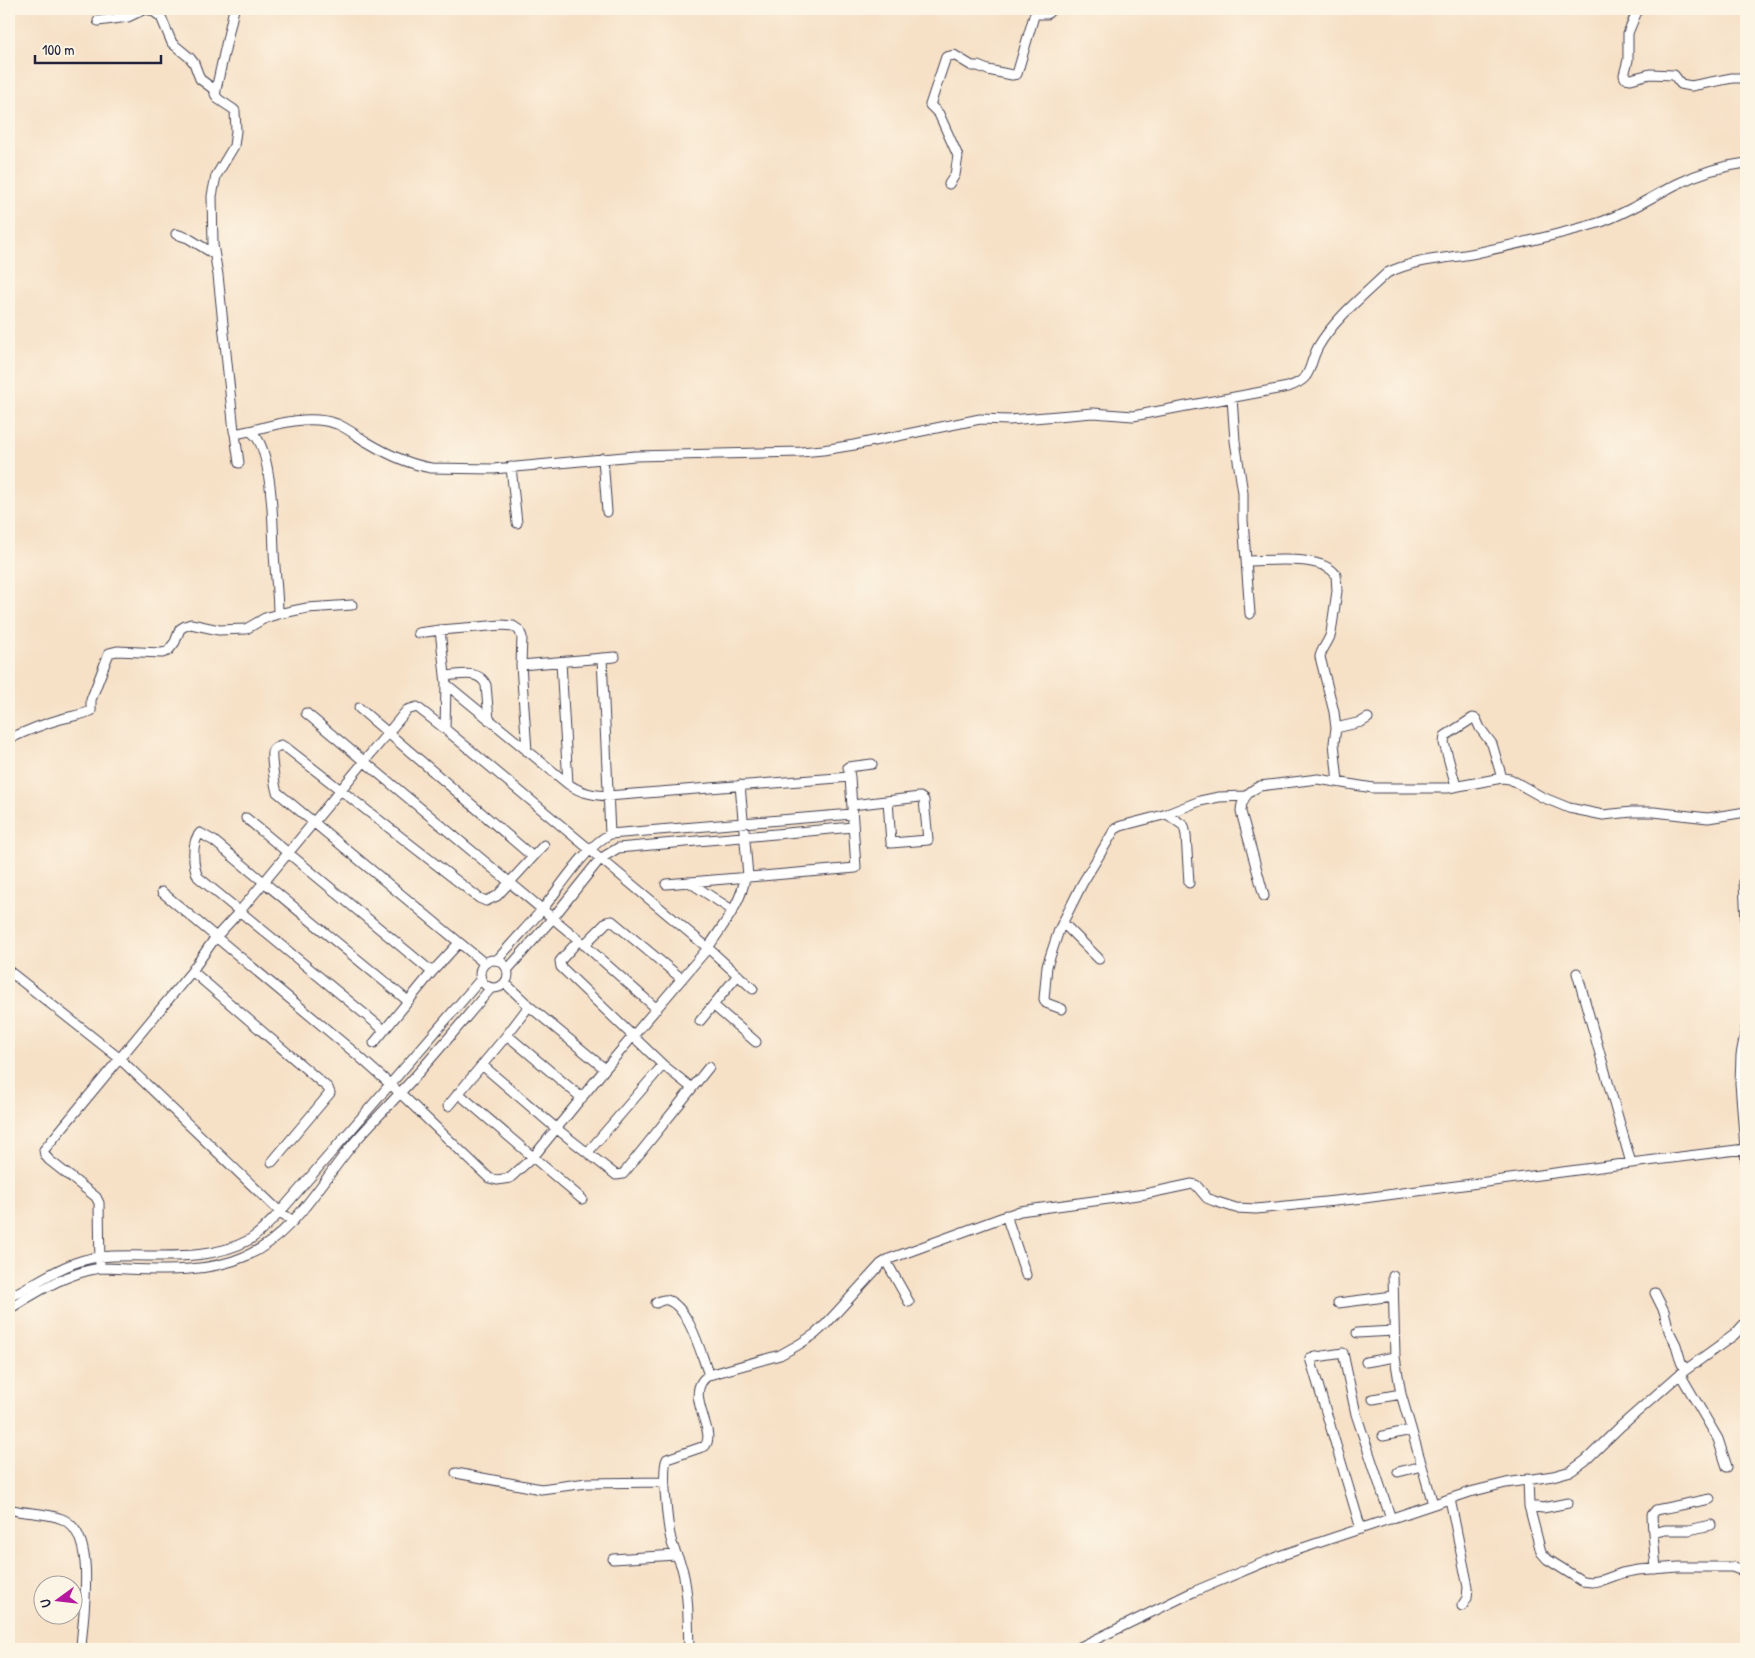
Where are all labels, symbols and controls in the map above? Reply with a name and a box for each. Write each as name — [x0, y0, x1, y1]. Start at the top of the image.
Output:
scale bar — [35, 32, 161, 64]
text: 100 m — [42, 39, 75, 60]
north arrow — [32, 1576, 82, 1626]
text: U — [35, 1597, 55, 1610]

